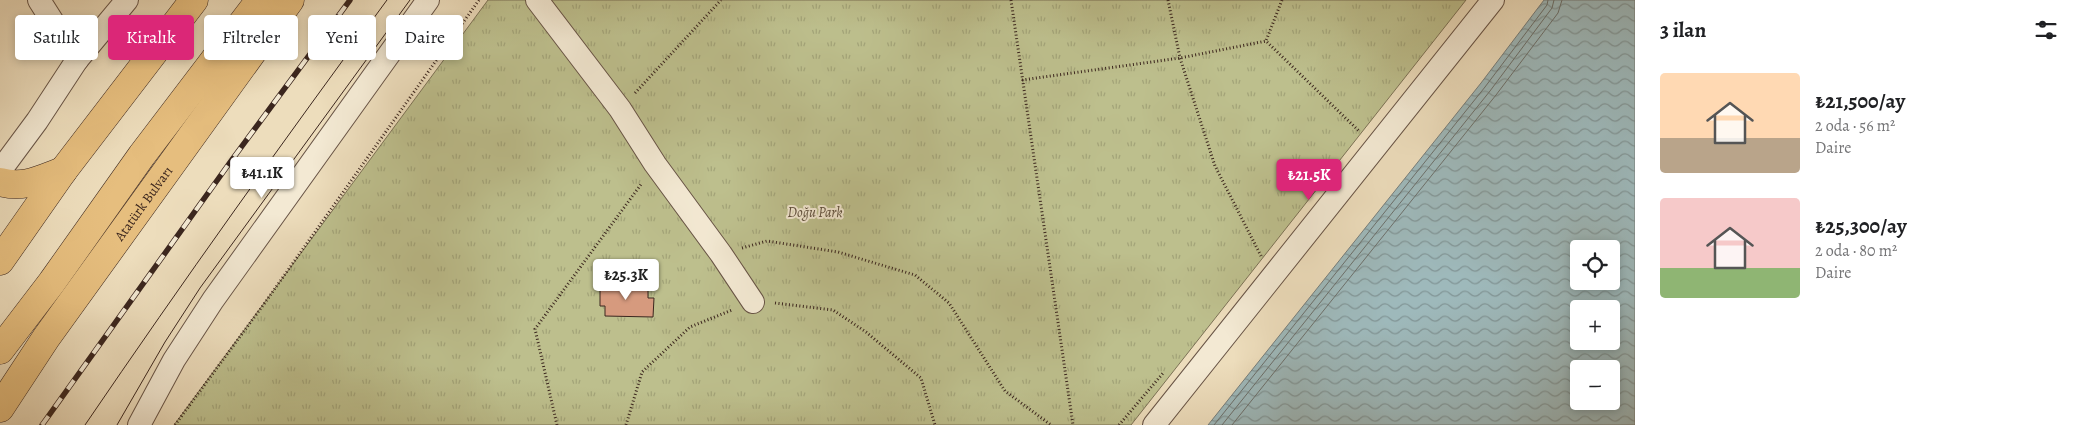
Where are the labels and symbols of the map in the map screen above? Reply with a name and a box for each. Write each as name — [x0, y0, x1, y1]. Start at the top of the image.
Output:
pin: ₺41.1K — [221, 156, 303, 199]
pin: ₺21.5K — [1268, 158, 1350, 201]
street label: Atatürk Bulvarı — [109, 162, 177, 245]
park label: Doğu Park — [788, 203, 842, 222]
pin: ₺25.3K — [585, 258, 667, 301]

